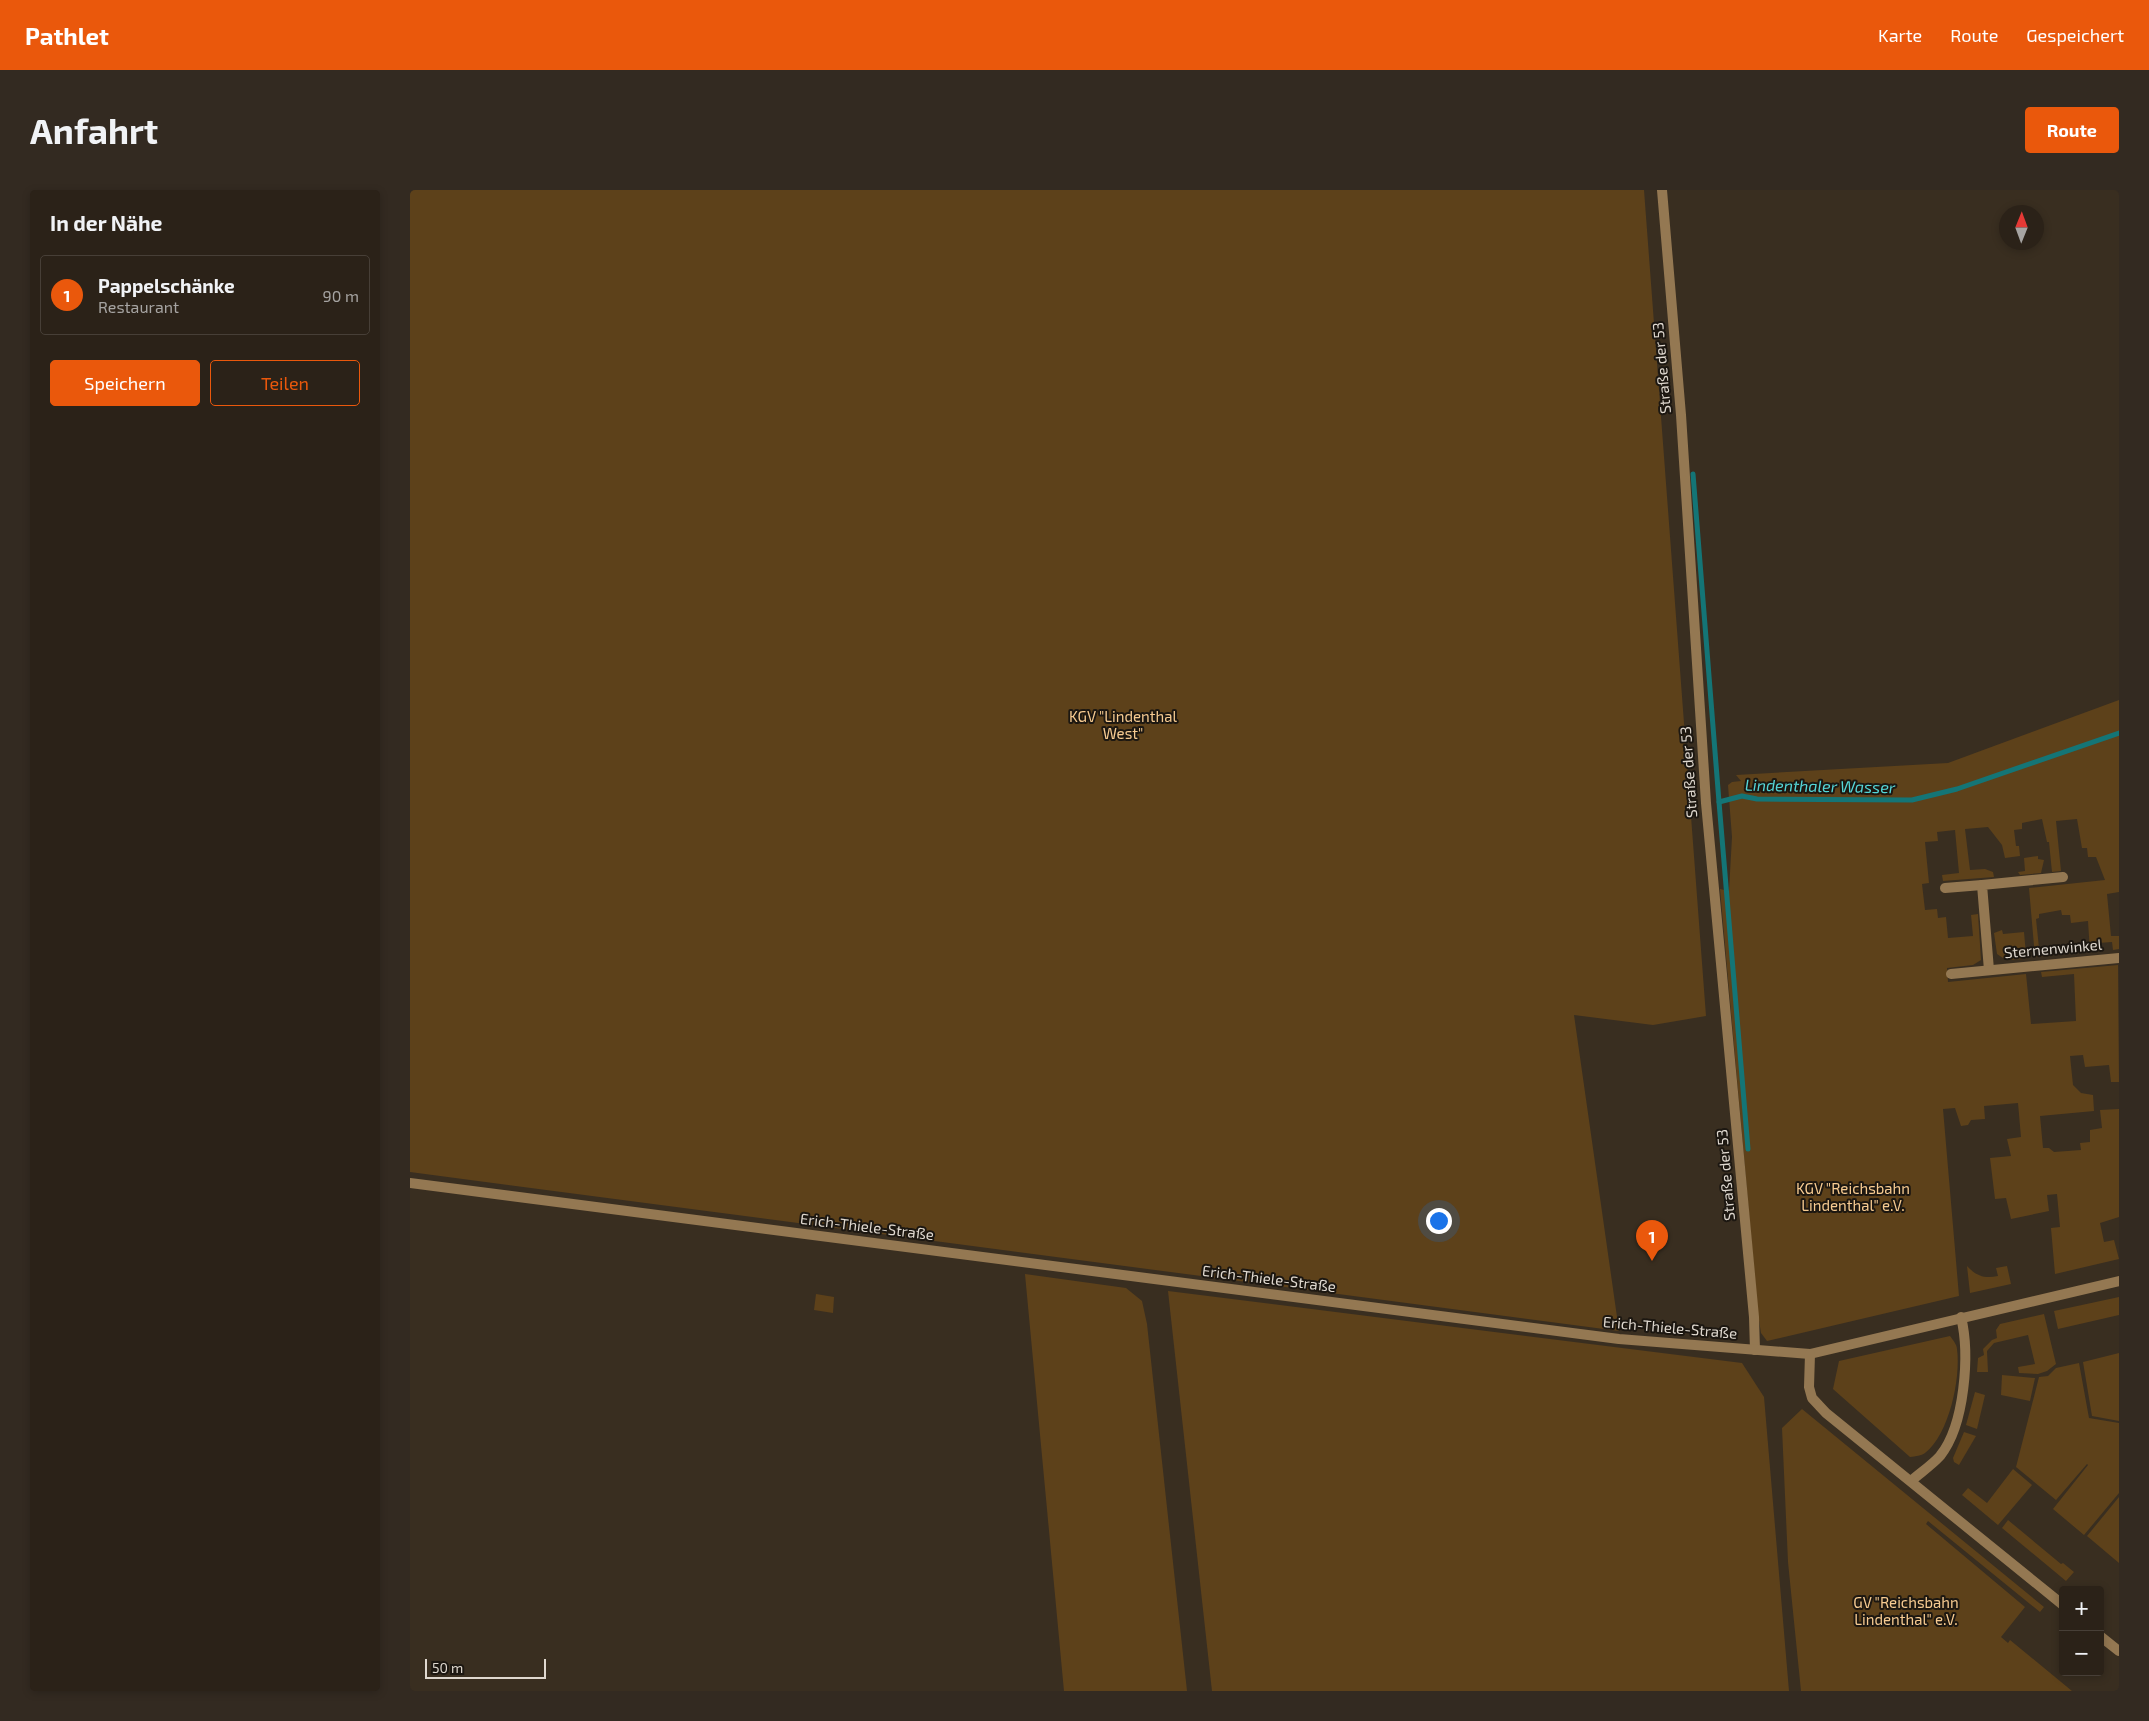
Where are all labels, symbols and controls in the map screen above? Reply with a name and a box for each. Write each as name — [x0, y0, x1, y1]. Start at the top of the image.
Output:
text: Pathlet — [25, 21, 109, 50]
text: Karte — [1878, 24, 1922, 46]
text: Route — [1950, 24, 1998, 46]
text: Gespeichert — [2026, 24, 2124, 46]
button: Route — [2025, 107, 2119, 153]
text: Anfahrt — [30, 109, 158, 151]
north arrow — [1999, 205, 2044, 250]
text: In der Nähe — [50, 210, 162, 235]
text: Pappelschänke — [98, 274, 235, 297]
text: 1 — [64, 286, 70, 305]
text: 90 m — [323, 286, 359, 305]
text: Restaurant — [98, 297, 179, 316]
street label: Straße der 53 — [1648, 322, 1674, 415]
button: Speichern — [50, 360, 200, 406]
button: Teilen — [210, 360, 360, 406]
park label: KGV "Lindenthal West" — [1069, 707, 1177, 742]
street label: Straße der 53 — [1676, 726, 1700, 819]
water label: Lindenthaler Wasser — [1745, 775, 1896, 796]
street label: Sternenwinkel — [2003, 935, 2103, 961]
street label: Straße der 53 — [1712, 1129, 1738, 1222]
park label: KGV "Reichsbahn Lindenthal" e.V. — [1796, 1179, 1910, 1214]
your location — [1426, 1208, 1452, 1234]
street label: Erich-Thiele-Straße — [799, 1209, 935, 1243]
pin: 1 — [1636, 1220, 1668, 1261]
street label: Erich-Thiele-Straße — [1201, 1261, 1337, 1295]
street label: Erich-Thiele-Straße — [1602, 1312, 1738, 1342]
map controls — [2059, 1586, 2104, 1676]
button: + — [2059, 1586, 2104, 1631]
park label: GV "Reichsbahn Lindenthal" e.V. — [1853, 1593, 1959, 1628]
button: − — [2059, 1631, 2104, 1676]
scale bar — [425, 1656, 546, 1679]
text: 50 m — [432, 1659, 463, 1676]

